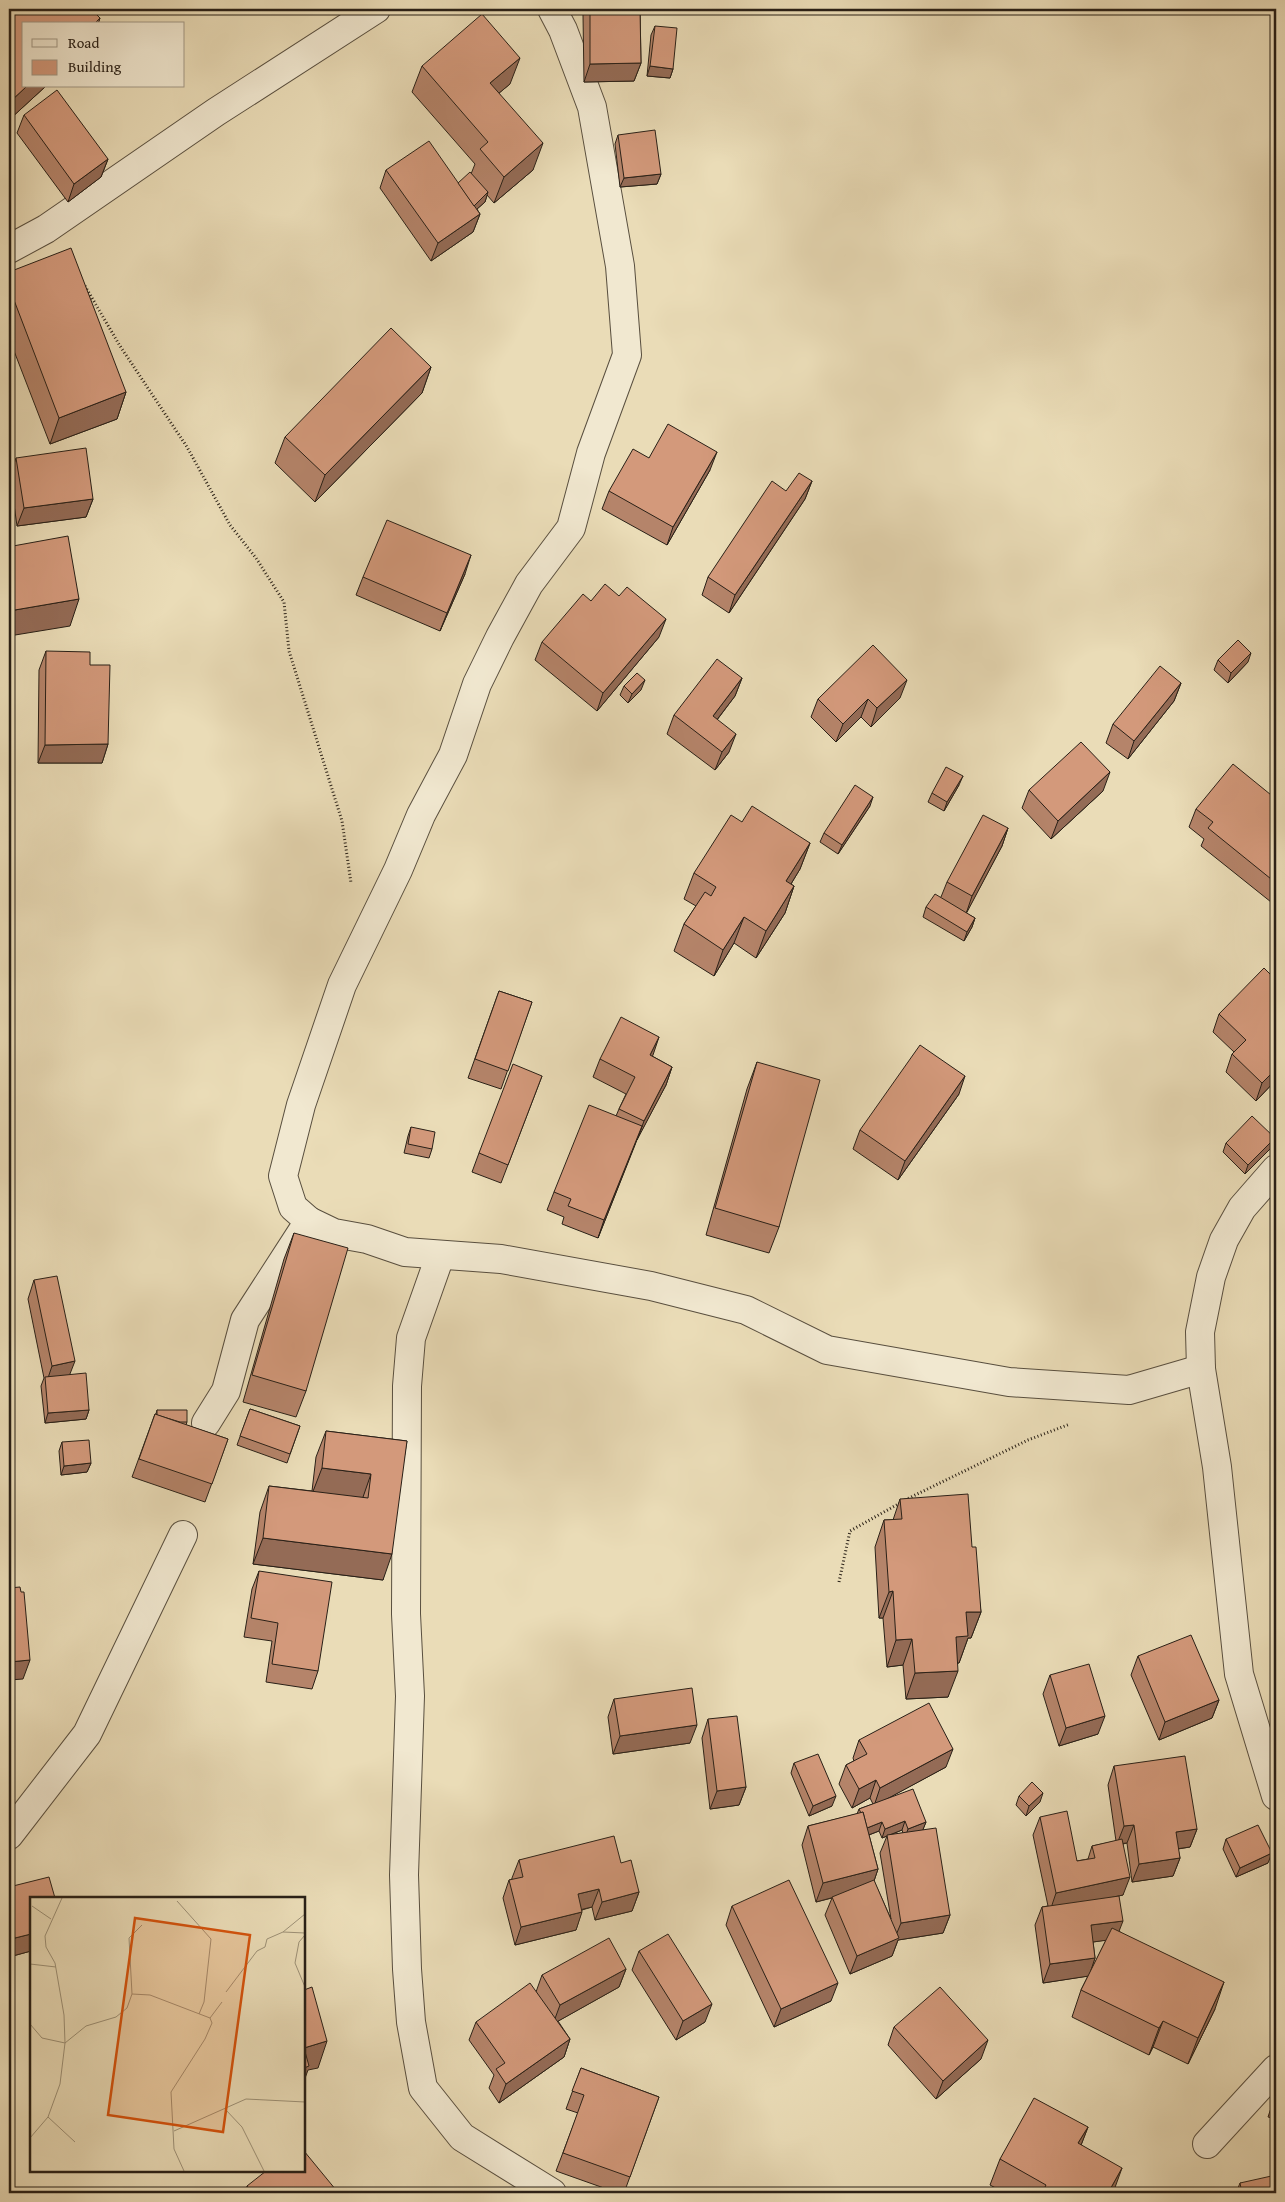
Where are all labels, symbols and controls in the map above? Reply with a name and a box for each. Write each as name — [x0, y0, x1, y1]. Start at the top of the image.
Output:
legend — [22, 22, 185, 88]
text: Road — [68, 32, 99, 53]
text: Building — [68, 56, 122, 77]
inset map — [30, 1897, 305, 2172]

